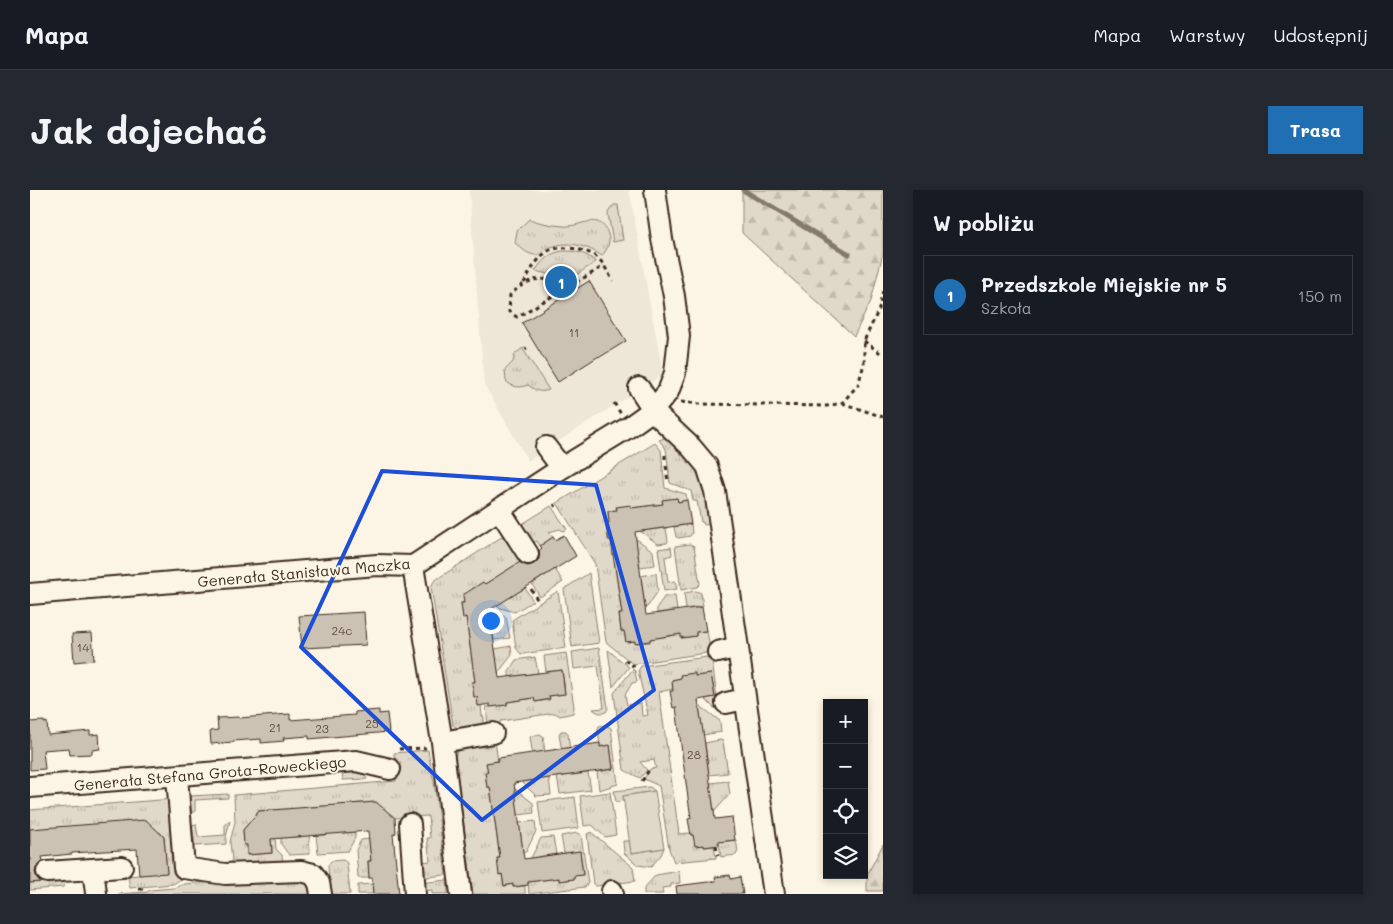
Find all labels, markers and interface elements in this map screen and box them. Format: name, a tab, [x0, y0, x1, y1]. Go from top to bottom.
text: Mapa	[25, 19, 89, 50]
text: Mapa	[1093, 23, 1141, 47]
text: Warstwy	[1169, 23, 1245, 47]
text: Udostępnij	[1273, 23, 1368, 47]
button: Trasa	[1268, 106, 1363, 154]
text: Jak dojechać	[30, 107, 267, 153]
text: W pobliżu	[933, 209, 1034, 236]
pin: 1	[545, 263, 577, 301]
text: Przedszkole Miejskie nr 5	[981, 272, 1227, 297]
text: 1	[946, 285, 954, 306]
text: 150 m	[1298, 285, 1342, 306]
text: Szkoła	[981, 297, 1032, 318]
house number: 11	[569, 324, 579, 340]
street label: Generała Stanisława Maczka	[197, 553, 411, 591]
your location	[478, 608, 504, 634]
house number: 24c	[332, 622, 352, 638]
house number: 14	[77, 639, 89, 655]
map controls	[823, 699, 868, 879]
button: +	[823, 699, 868, 744]
house number: 25	[365, 715, 379, 731]
house number: 21	[269, 719, 281, 735]
house number: 23	[315, 720, 329, 736]
button: −	[823, 744, 868, 789]
house number: 28	[687, 746, 701, 762]
street label: Generała Stefana Grota-Roweckiego	[73, 751, 347, 795]
button: locate	[823, 789, 868, 834]
button: layers	[823, 834, 868, 879]

